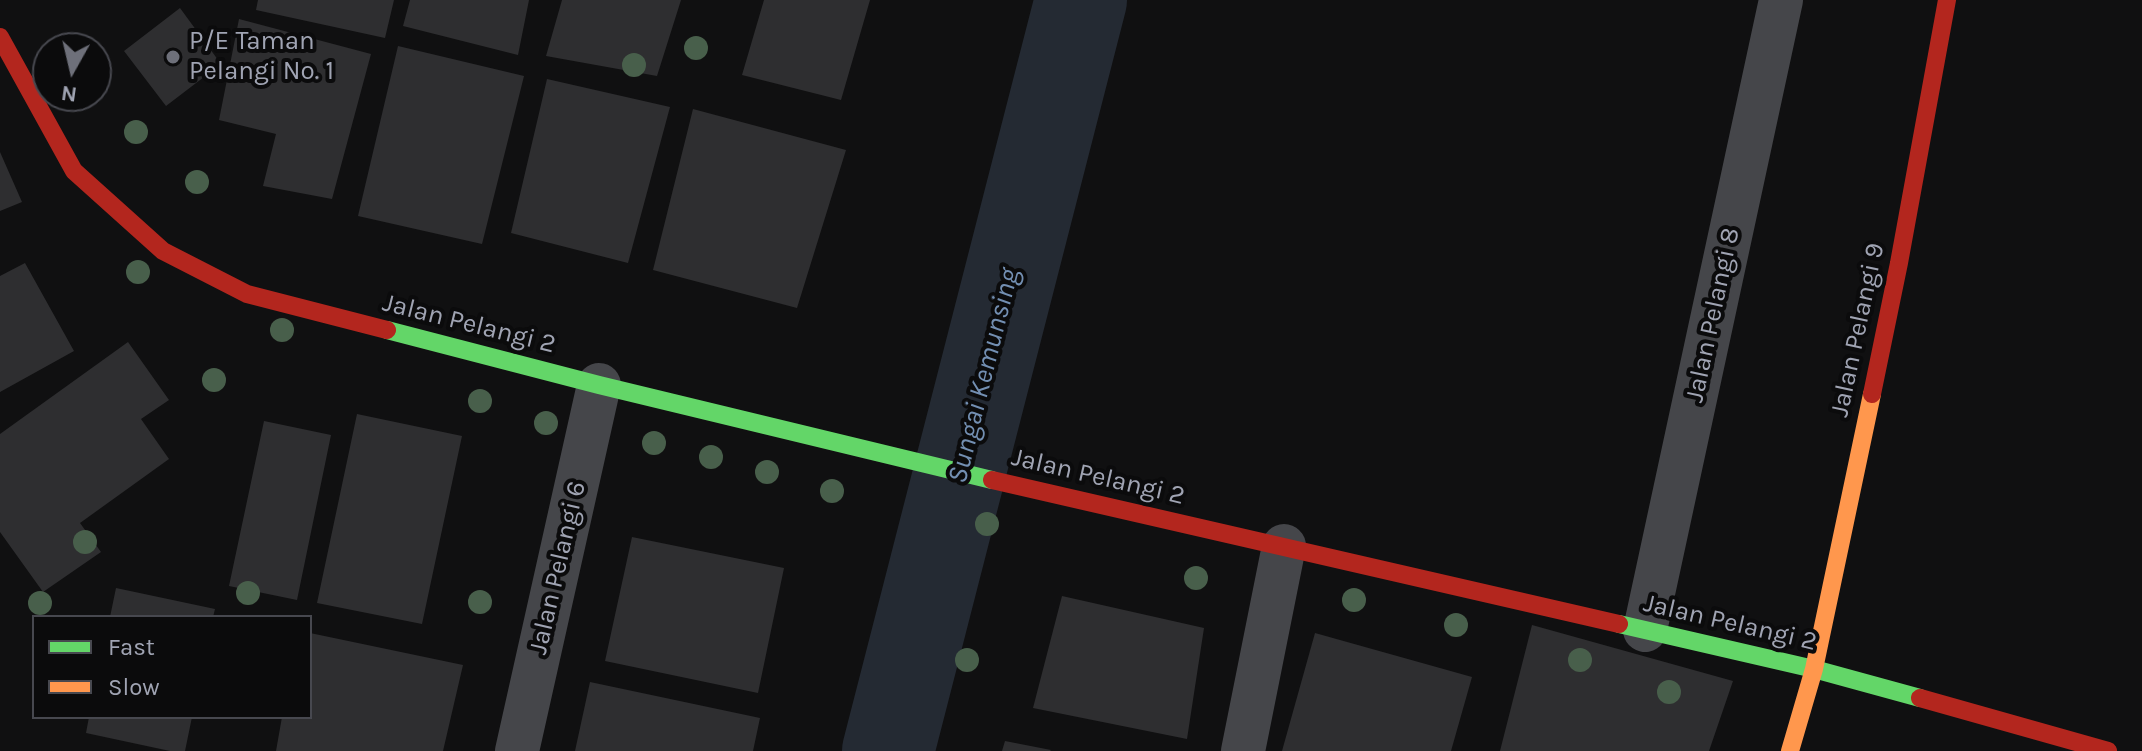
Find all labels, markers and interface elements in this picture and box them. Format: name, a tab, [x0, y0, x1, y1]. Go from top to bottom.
place label: P/E Taman Pelangi No. 1	[189, 26, 334, 88]
north arrow	[32, 32, 112, 112]
marker: P/E Taman Pelangi No. 1	[164, 48, 182, 66]
text: N	[59, 80, 79, 108]
street label: Jalan Pelangi 8	[1679, 225, 1747, 405]
street label: Jalan Pelangi 9	[1824, 240, 1892, 420]
water label: Sungai Kemunsing	[941, 265, 1027, 487]
street label: Jalan Pelangi 2	[379, 287, 559, 361]
street label: Jalan Pelangi 2	[1008, 442, 1188, 512]
street label: Jalan Pelangi 6	[523, 478, 593, 658]
street label: Jalan Pelangi 2	[1640, 588, 1820, 658]
legend	[32, 615, 312, 719]
text: Fast	[108, 633, 155, 661]
text: Slow	[108, 673, 160, 701]

